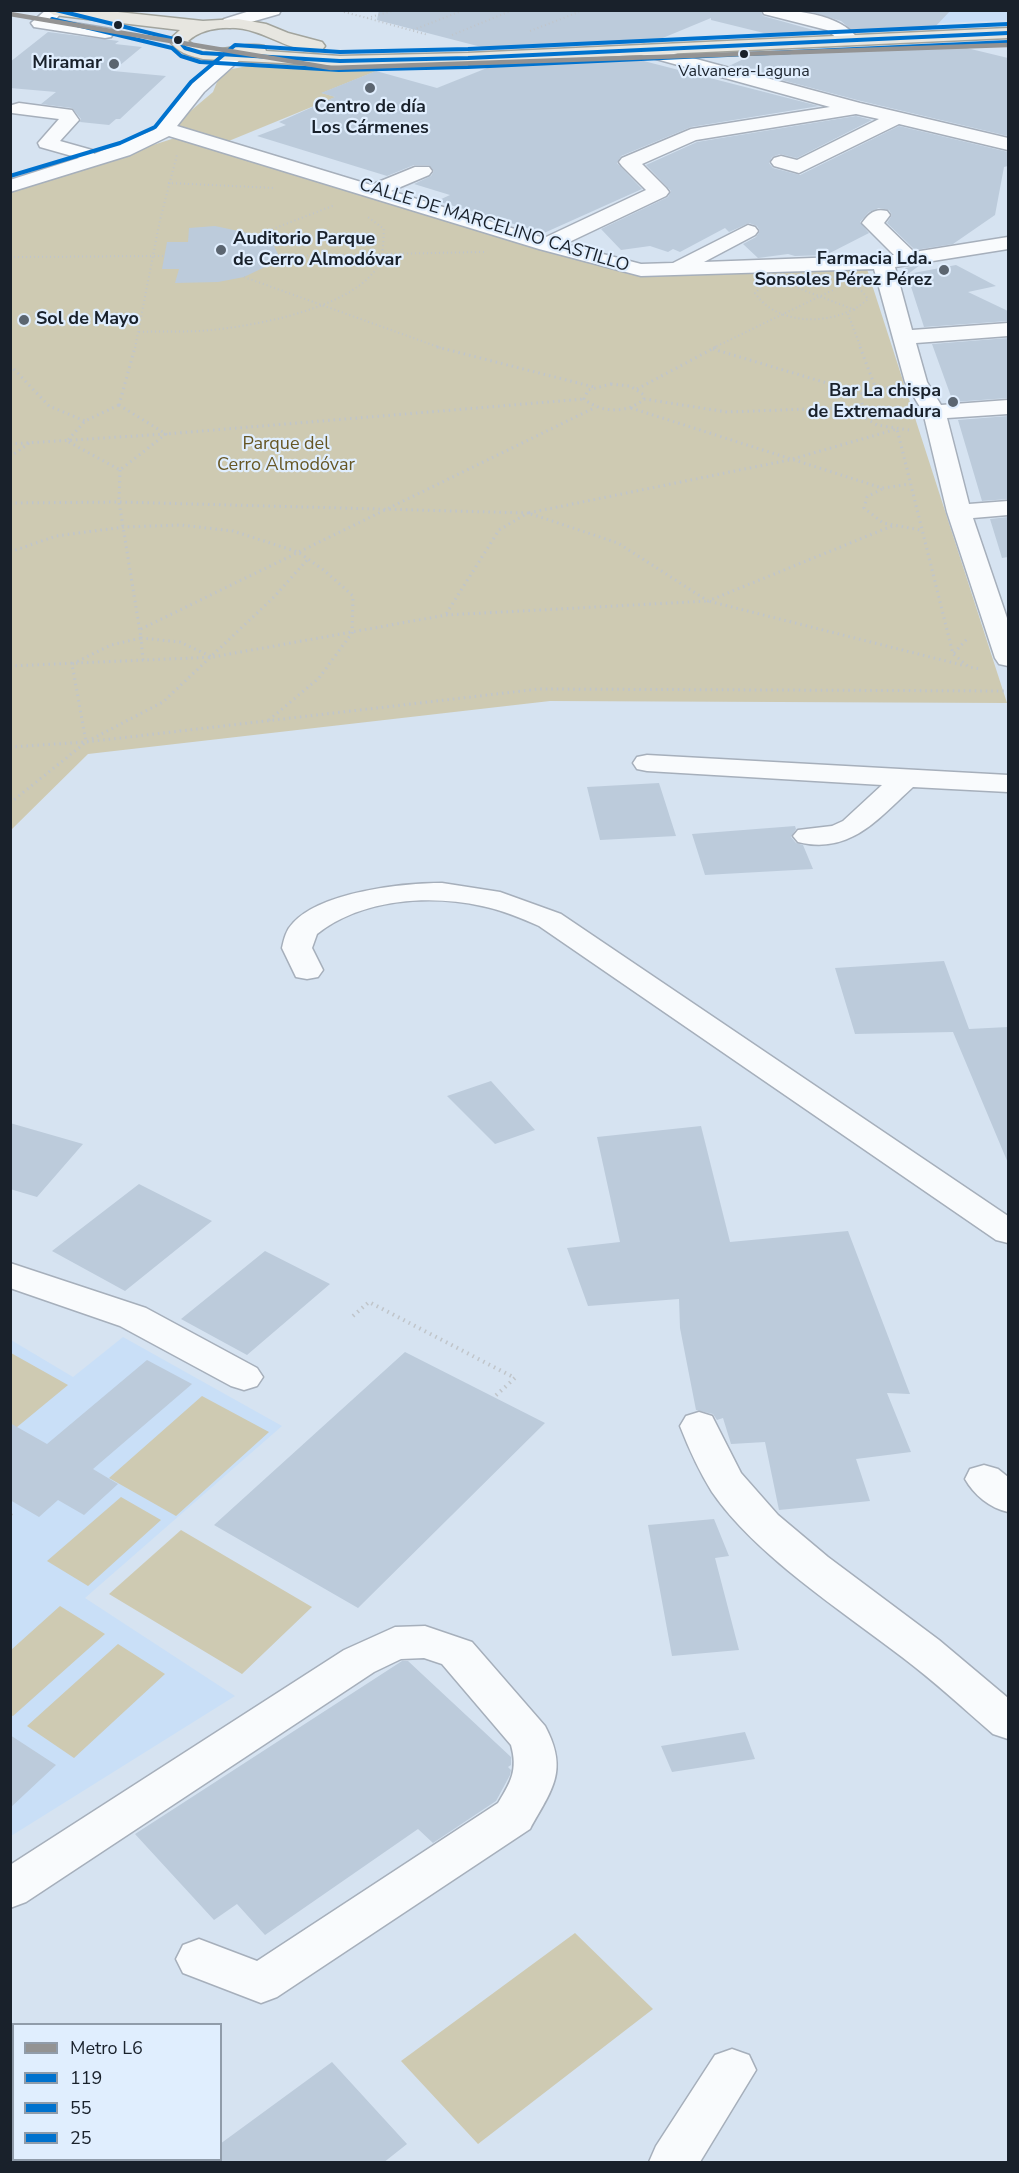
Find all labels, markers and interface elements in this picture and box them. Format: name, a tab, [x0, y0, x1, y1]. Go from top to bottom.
unlabelled marker	[112, 19, 124, 31]
unlabelled marker	[172, 34, 184, 46]
marker: Valvanera-Laguna	[738, 48, 750, 60]
place label: Miramar	[32, 53, 102, 75]
marker: Miramar	[107, 57, 121, 71]
place label: Valvanera-Laguna	[678, 62, 810, 82]
marker: Centro de día Los Cármenes	[363, 81, 377, 95]
place label: Centro de día Los Cármenes	[311, 97, 429, 140]
street label: CALLE DE MARCELINO CASTILLO	[356, 175, 632, 277]
place label: Auditorio Parque de Cerro Almodóvar	[233, 229, 401, 272]
marker: Auditorio Parque de Cerro Almodóvar	[214, 243, 228, 257]
place label: Farmacia Lda. Sonsoles Pérez Pérez	[754, 249, 932, 292]
marker: Farmacia Lda. Sonsoles Pérez Pérez	[937, 263, 951, 277]
place label: Sol de Mayo	[36, 309, 139, 331]
marker: Sol de Mayo	[17, 313, 31, 327]
place label: Bar La chispa de Extremadura	[808, 381, 941, 424]
marker: Bar La chispa de Extremadura	[946, 395, 960, 409]
park label: Parque del Cerro Almodóvar	[217, 434, 355, 476]
legend	[12, 2023, 222, 2161]
text: Metro L6	[70, 2036, 143, 2060]
text: 119	[70, 2066, 102, 2090]
text: 55	[70, 2096, 92, 2120]
text: 25	[70, 2126, 92, 2150]

